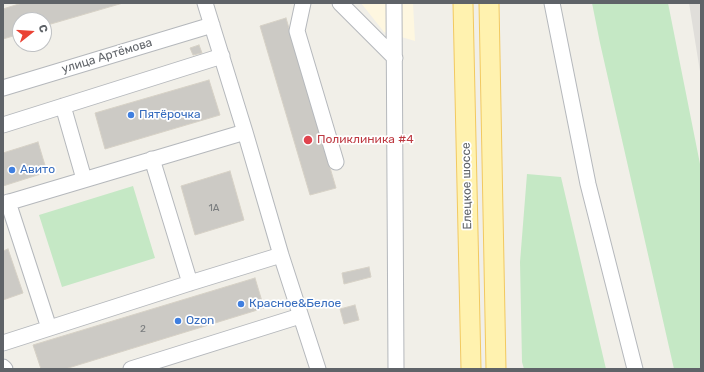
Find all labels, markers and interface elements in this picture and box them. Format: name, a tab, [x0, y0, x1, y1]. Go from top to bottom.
north arrow	[12, 12, 52, 52]
text: С	[36, 23, 50, 34]
street label: улица Артёмова	[60, 35, 154, 77]
place label: Пятёрочка	[139, 108, 201, 122]
marker: Пятёрочка	[126, 110, 136, 120]
place label: Поликлиника #4	[317, 133, 414, 147]
marker: Поликлиника #4	[302, 134, 314, 146]
street label: Елецкое шоссе	[459, 142, 475, 230]
place label: Авито	[20, 163, 55, 177]
marker: Авито	[7, 165, 17, 175]
house number: 1А	[209, 202, 219, 214]
place label: Красное&Белое	[249, 297, 341, 311]
marker: Красное&Белое	[236, 299, 246, 309]
place label: Ozon	[186, 314, 214, 328]
marker: Ozon	[173, 316, 183, 326]
house number: 2	[140, 323, 146, 335]

